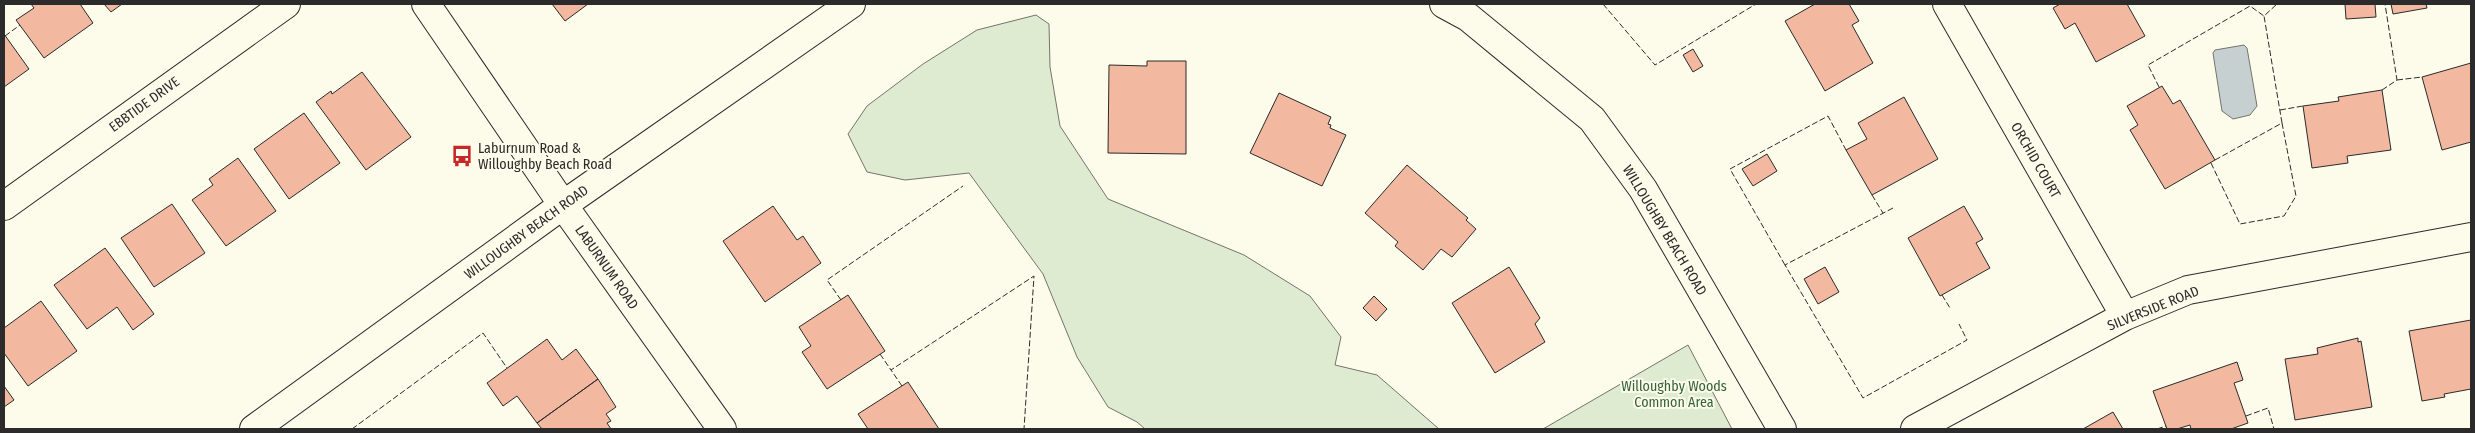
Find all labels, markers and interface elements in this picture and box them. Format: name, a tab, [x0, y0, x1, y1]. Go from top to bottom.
street label: EBBTIDE DRIVE	[106, 73, 183, 136]
street label: ORCHID COURT	[2007, 119, 2064, 202]
place label: Laburnum Road & Willoughby Beach Road	[478, 140, 612, 173]
bus stop icon: Laburnum Road & Willoughby Beach Road	[449, 143, 475, 169]
street label: WILLOUGHBY BEACH ROAD	[1619, 162, 1710, 299]
street label: WILLOUGHBY BEACH ROAD	[461, 182, 592, 283]
street label: LABURNUM ROAD	[571, 222, 642, 313]
street label: SILVERSIDE ROAD	[2105, 282, 2201, 335]
park label: Willoughby Woods Common Area	[1621, 378, 1727, 411]

